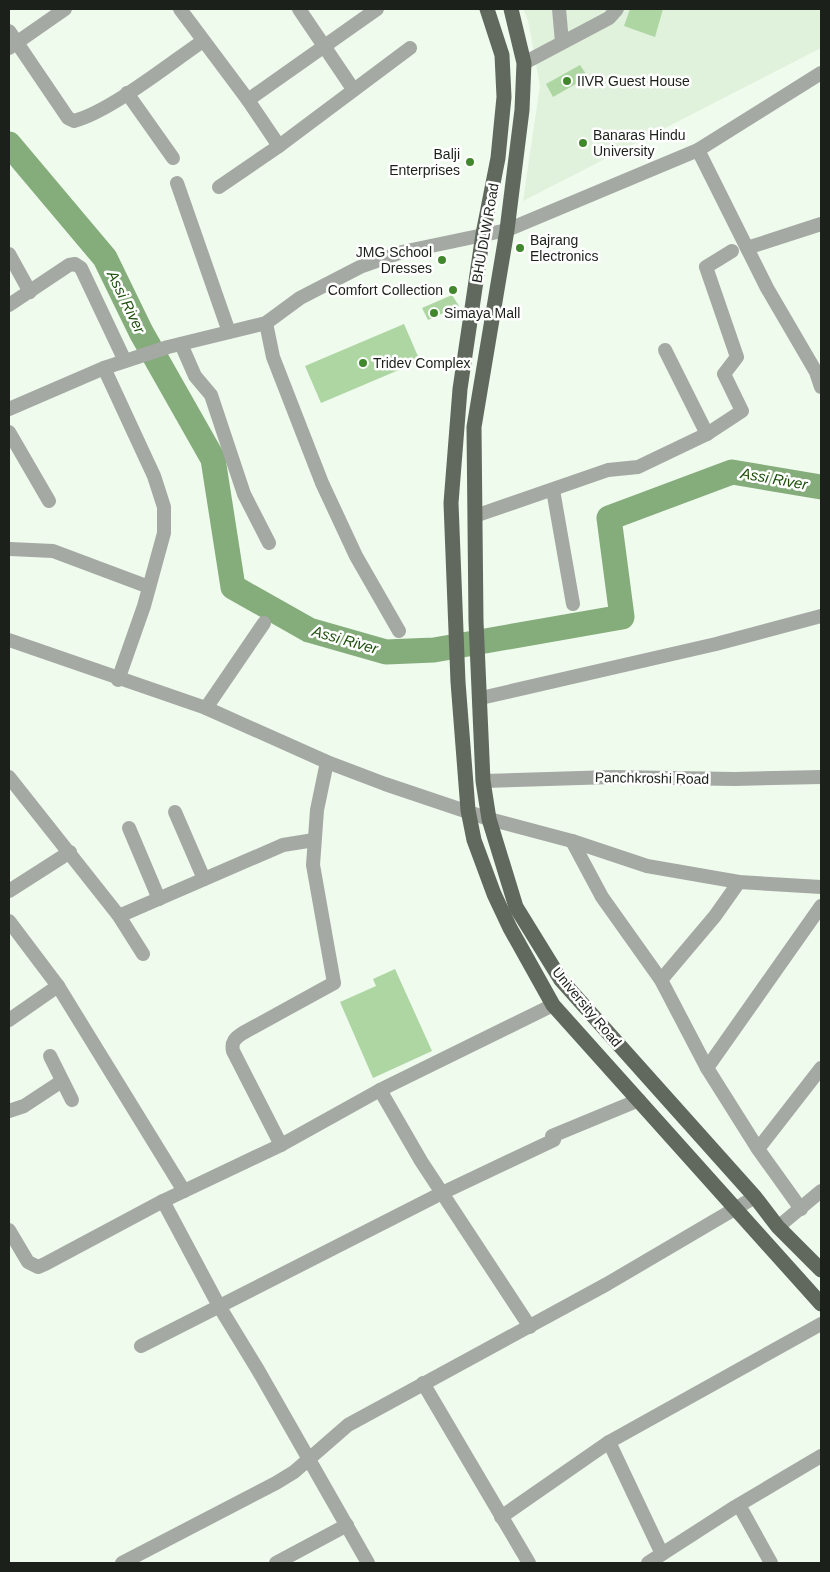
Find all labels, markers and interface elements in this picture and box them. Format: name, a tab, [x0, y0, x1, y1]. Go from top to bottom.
place label: IIVR Guest House	[577, 73, 690, 89]
marker: IIVR Guest House	[561, 75, 573, 87]
place label: Banaras Hindu University	[593, 127, 686, 159]
marker: Banaras Hindu University	[577, 137, 589, 149]
place label: Balji Enterprises	[389, 146, 460, 178]
marker: Balji Enterprises	[464, 156, 476, 168]
street label: BHU DLW Road	[468, 182, 502, 284]
place label: Bajrang Electronics	[530, 232, 598, 264]
marker: Bajrang Electronics	[514, 242, 526, 254]
place label: JMG School Dresses	[356, 244, 432, 276]
marker: JMG School Dresses	[436, 254, 448, 266]
water label: Assi River	[104, 267, 149, 337]
place label: Comfort Collection	[328, 282, 443, 298]
marker: Comfort Collection	[447, 284, 459, 296]
place label: Simaya Mall	[444, 305, 520, 321]
marker: Simaya Mall	[428, 307, 440, 319]
place label: Tridev Complex	[373, 355, 471, 371]
marker: Tridev Complex	[357, 357, 369, 369]
water label: Assi River	[738, 464, 810, 493]
water label: Assi River	[309, 622, 381, 657]
street label: Panchkroshi Road	[595, 769, 709, 787]
street label: University Road	[549, 964, 625, 1050]

